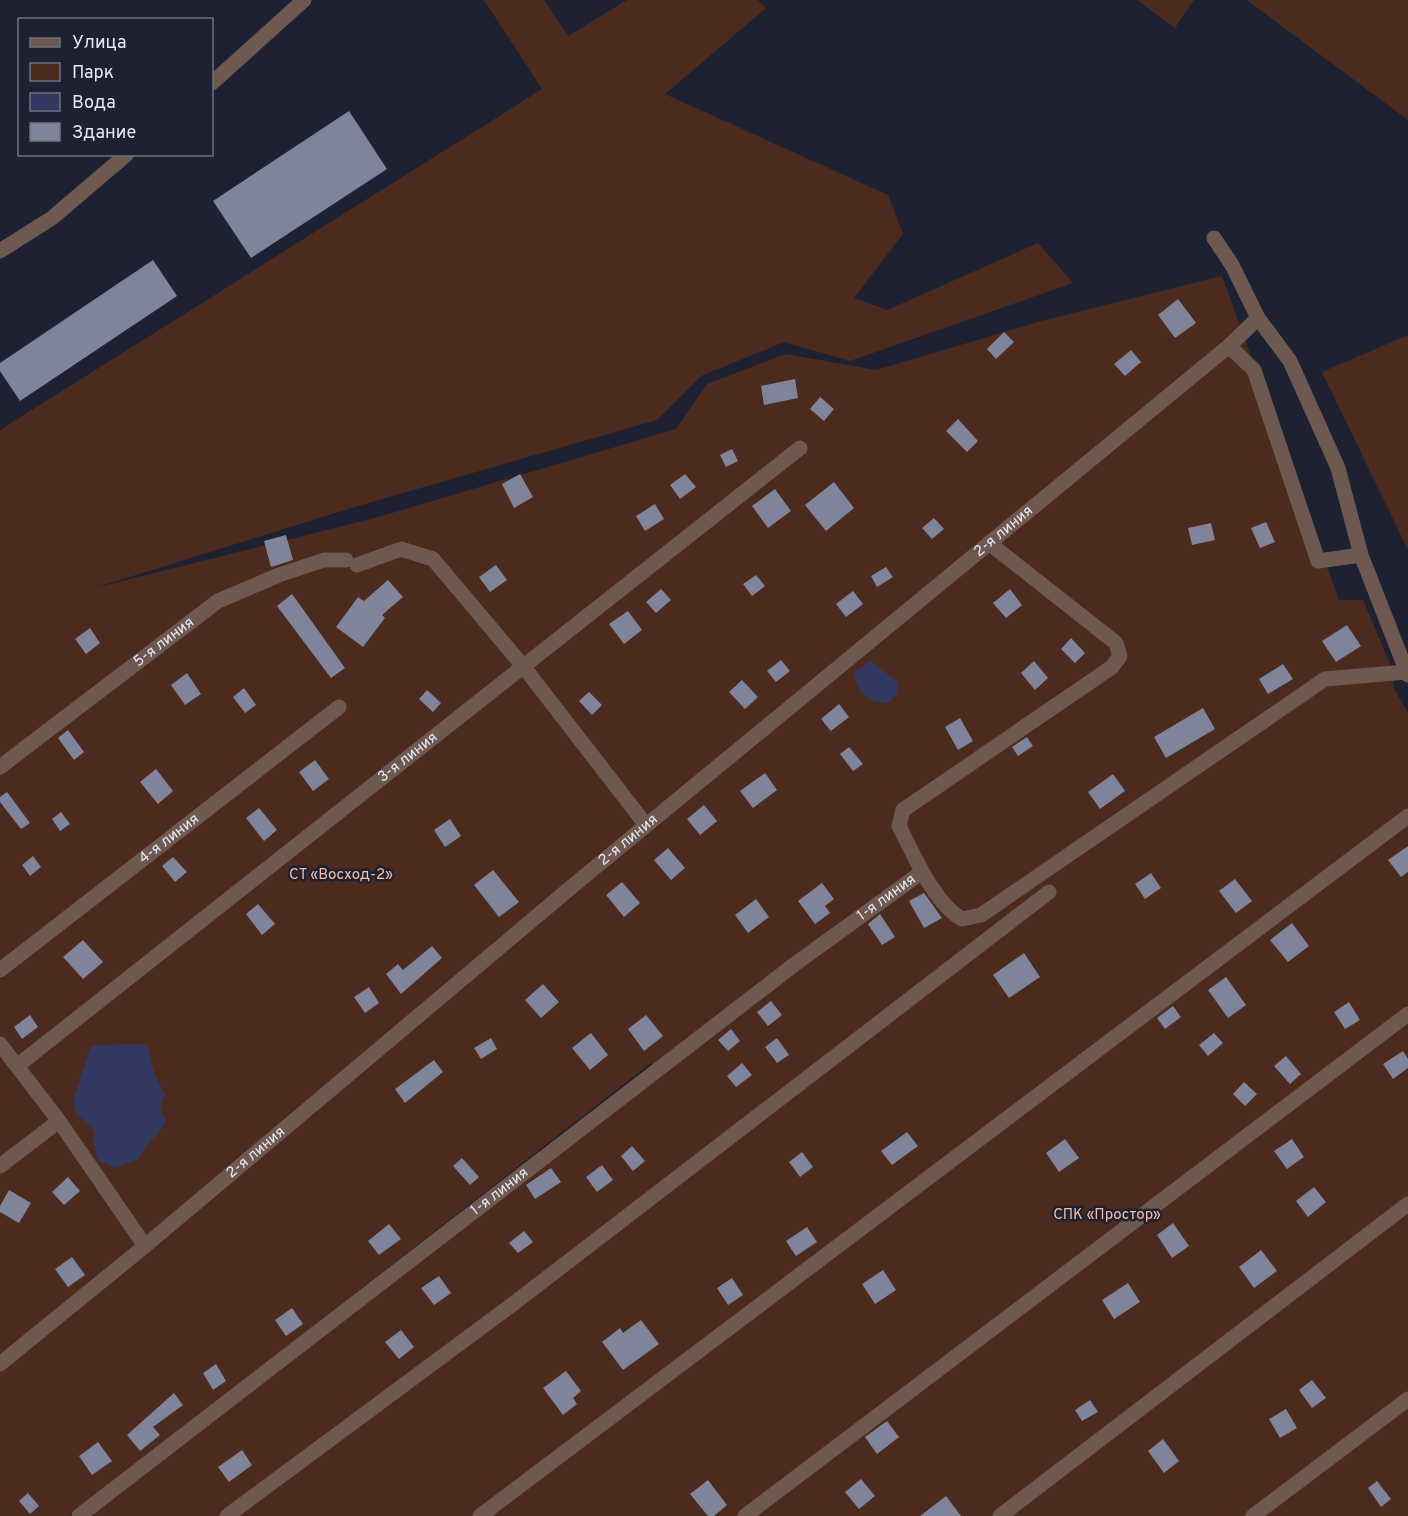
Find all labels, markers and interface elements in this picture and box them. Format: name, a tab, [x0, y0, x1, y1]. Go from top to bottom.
legend	[18, 18, 213, 156]
text: Улица	[72, 32, 126, 55]
text: Парк	[72, 62, 114, 85]
text: Вода	[72, 92, 116, 115]
text: Здание	[72, 122, 136, 145]
street label: 2-я линия	[970, 501, 1037, 561]
street label: 5-я линия	[130, 613, 198, 671]
street label: 3-я линия	[374, 728, 442, 787]
street label: 4-я линия	[135, 809, 203, 868]
street label: 2-я линия	[595, 810, 662, 870]
park label: СТ «Восход-2»	[289, 866, 393, 885]
street label: 1-я линия	[853, 870, 920, 925]
street label: 2-я линия	[223, 1122, 289, 1183]
street label: 1-я линия	[467, 1163, 532, 1220]
park label: СПК «Простор»	[1053, 1206, 1161, 1225]

